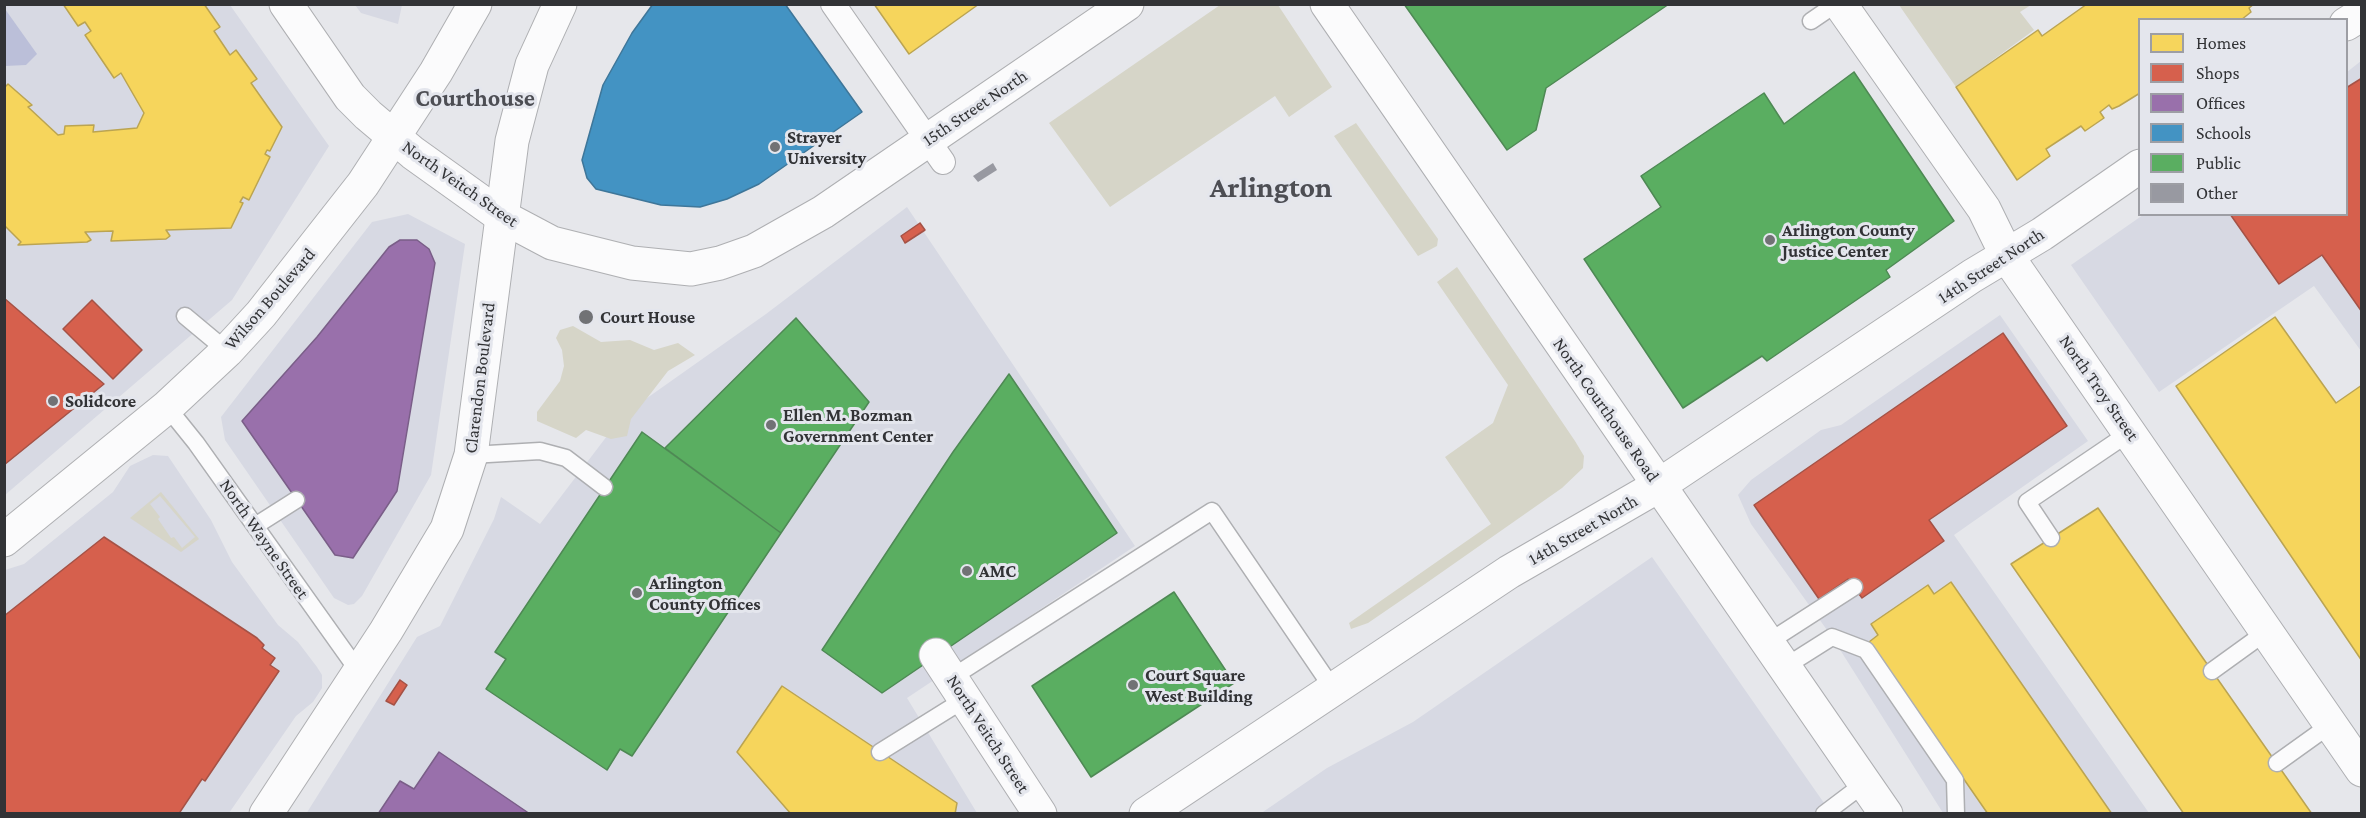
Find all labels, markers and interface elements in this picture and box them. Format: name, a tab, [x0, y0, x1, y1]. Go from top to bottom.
legend	[2138, 18, 2348, 216]
text: Homes	[2196, 33, 2246, 53]
text: Shops	[2196, 63, 2240, 83]
street label: 15th Street North	[919, 65, 1031, 151]
district label: Courthouse	[415, 85, 535, 113]
text: Offices	[2196, 93, 2245, 113]
text: Schools	[2196, 123, 2251, 143]
place label: Strayer University	[787, 126, 866, 168]
street label: North Veitch Street	[398, 136, 522, 232]
marker: Strayer University	[768, 140, 782, 154]
text: Public	[2196, 153, 2241, 173]
district label: Arlington	[1210, 170, 1332, 206]
text: Other	[2196, 183, 2238, 203]
place label: Arlington County Justice Center	[1782, 219, 1915, 262]
street label: 14th Street North	[1934, 224, 2048, 308]
marker: Arlington County Justice Center	[1763, 233, 1777, 247]
street label: Wilson Boulevard	[220, 244, 320, 354]
street label: Clarendon Boulevard	[460, 301, 500, 455]
place label: Court House	[600, 306, 695, 328]
marker: Court House	[577, 308, 595, 326]
street label: North Troy Street	[2054, 331, 2144, 445]
street label: North Courthouse Road	[1548, 334, 1664, 486]
place label: Solidcore	[65, 390, 136, 412]
marker: Solidcore	[46, 394, 60, 408]
place label: Ellen M. Bozman Government Center	[783, 404, 934, 446]
marker: Ellen M. Bozman Government Center	[764, 418, 778, 432]
street label: North Wayne Street	[215, 475, 313, 603]
street label: 14th Street North	[1525, 490, 1641, 570]
place label: AMC	[979, 560, 1016, 582]
marker: AMC	[960, 564, 974, 578]
place label: Arlington County Offices	[649, 572, 761, 614]
marker: Arlington County Offices	[630, 586, 644, 600]
place label: Court Square West Building	[1145, 664, 1253, 706]
street label: North Veitch Street	[942, 671, 1034, 797]
marker: Court Square West Building	[1126, 678, 1140, 692]

